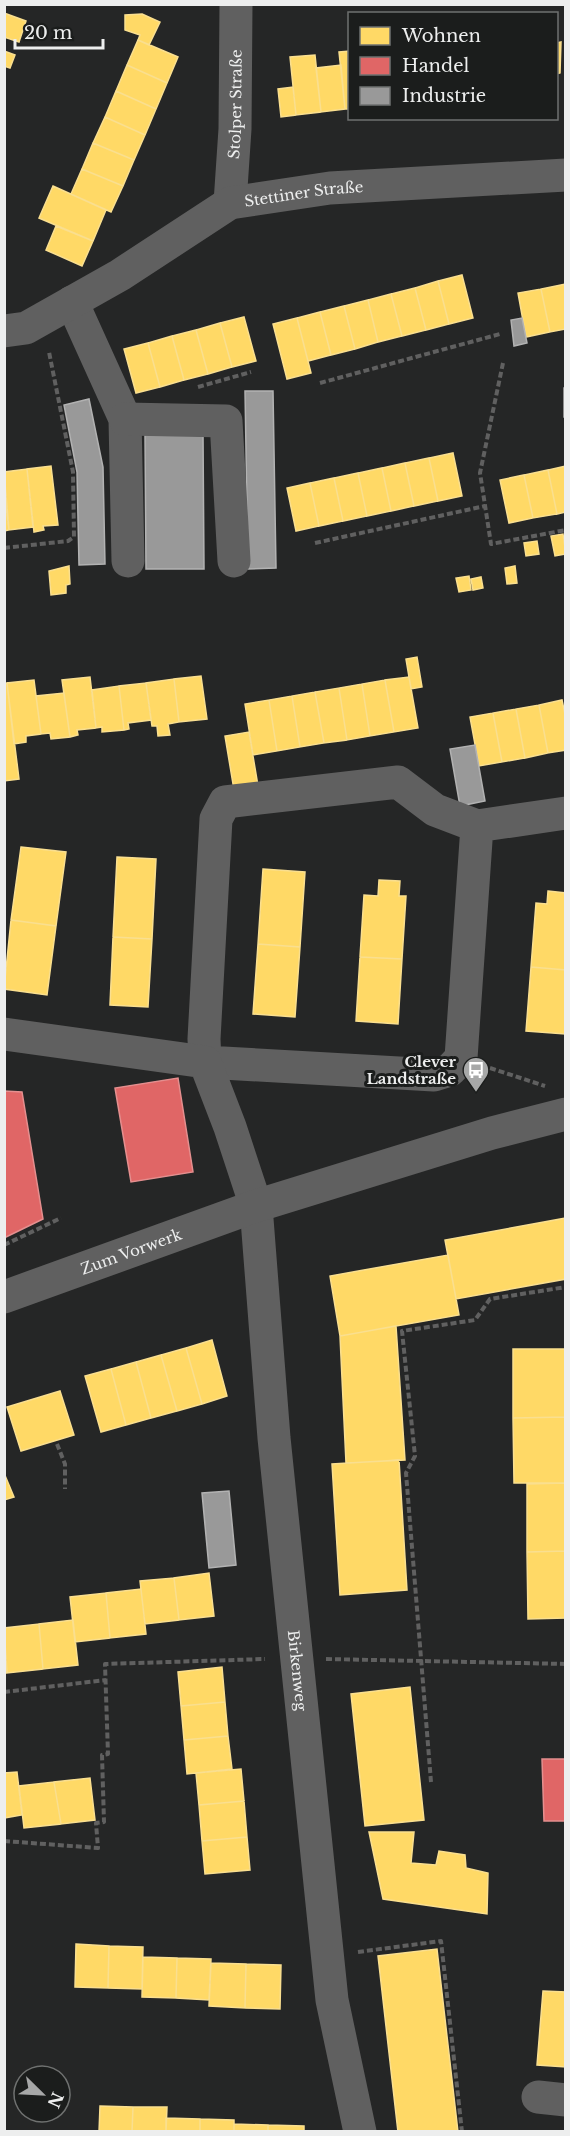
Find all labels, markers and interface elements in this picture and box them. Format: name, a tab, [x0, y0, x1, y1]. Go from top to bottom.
scale bar	[15, 12, 104, 50]
legend	[348, 12, 558, 120]
text: 20 m	[24, 22, 72, 44]
text: Wohnen	[401, 25, 481, 47]
street label: Stolper Straße	[224, 49, 245, 159]
text: Handel	[402, 55, 469, 77]
text: Industrie	[402, 85, 486, 107]
street label: Stettiner Straße	[243, 177, 364, 210]
place label: Clever Landstraße	[367, 1052, 457, 1088]
bus stop icon: Clever Landstraße	[461, 1055, 491, 1093]
street label: Zum Vorwerk	[78, 1224, 185, 1278]
street label: Birkenweg	[284, 1629, 312, 1713]
north arrow	[12, 2064, 72, 2124]
text: N	[44, 2089, 68, 2111]

